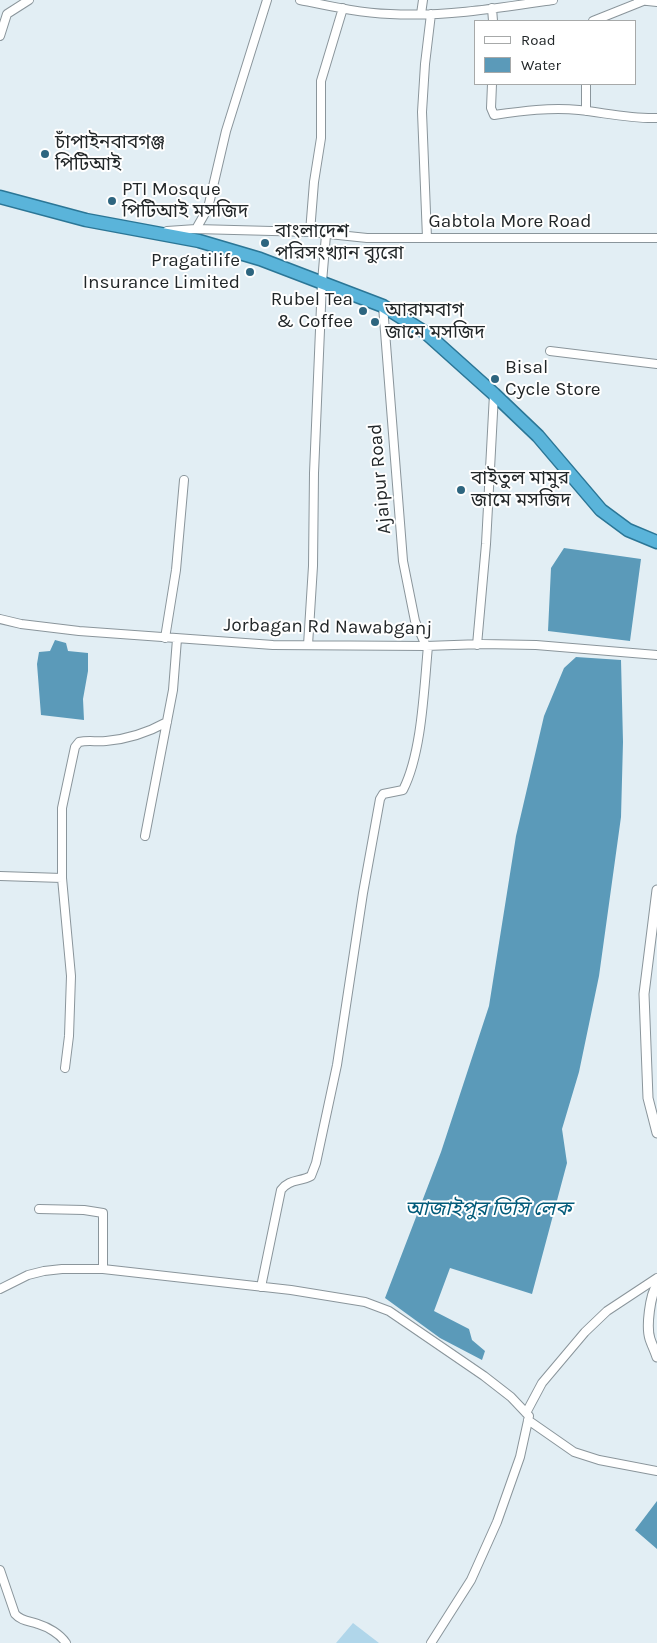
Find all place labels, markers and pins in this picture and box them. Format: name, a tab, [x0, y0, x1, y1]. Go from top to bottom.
place label: চাঁপাইনবাবগঞ্জ পিটিআই	[55, 132, 165, 176]
marker: চাঁপাইনবাবগঞ্জ পিটিআই	[39, 148, 51, 160]
place label: PTI Mosque পিটিআই মসজিদ	[122, 179, 248, 223]
marker: PTI Mosque পিটিআই মসজিদ	[106, 195, 118, 207]
place label: বাংলাদেশ পরিসংখ্যান ব্যুরো	[275, 221, 404, 265]
marker: বাংলাদেশ পরিসংখ্যান ব্যুরো	[259, 237, 271, 249]
place label: Pragatilife Insurance Limited	[83, 250, 240, 294]
marker: Pragatilife Insurance Limited	[244, 266, 256, 278]
place label: Rubel Tea & Coffee	[271, 289, 353, 333]
place label: আরামবাগ জামে মসজিদ	[385, 300, 485, 344]
marker: Rubel Tea & Coffee	[357, 305, 369, 317]
marker: আরামবাগ জামে মসজিদ	[369, 316, 381, 328]
place label: Bisal Cycle Store	[505, 357, 601, 401]
marker: Bisal Cycle Store	[489, 373, 501, 385]
place label: বাইতুল মামুর জামে মসজিদ	[471, 468, 571, 512]
marker: বাইতুল মামুর জামে মসজিদ	[455, 484, 467, 496]

